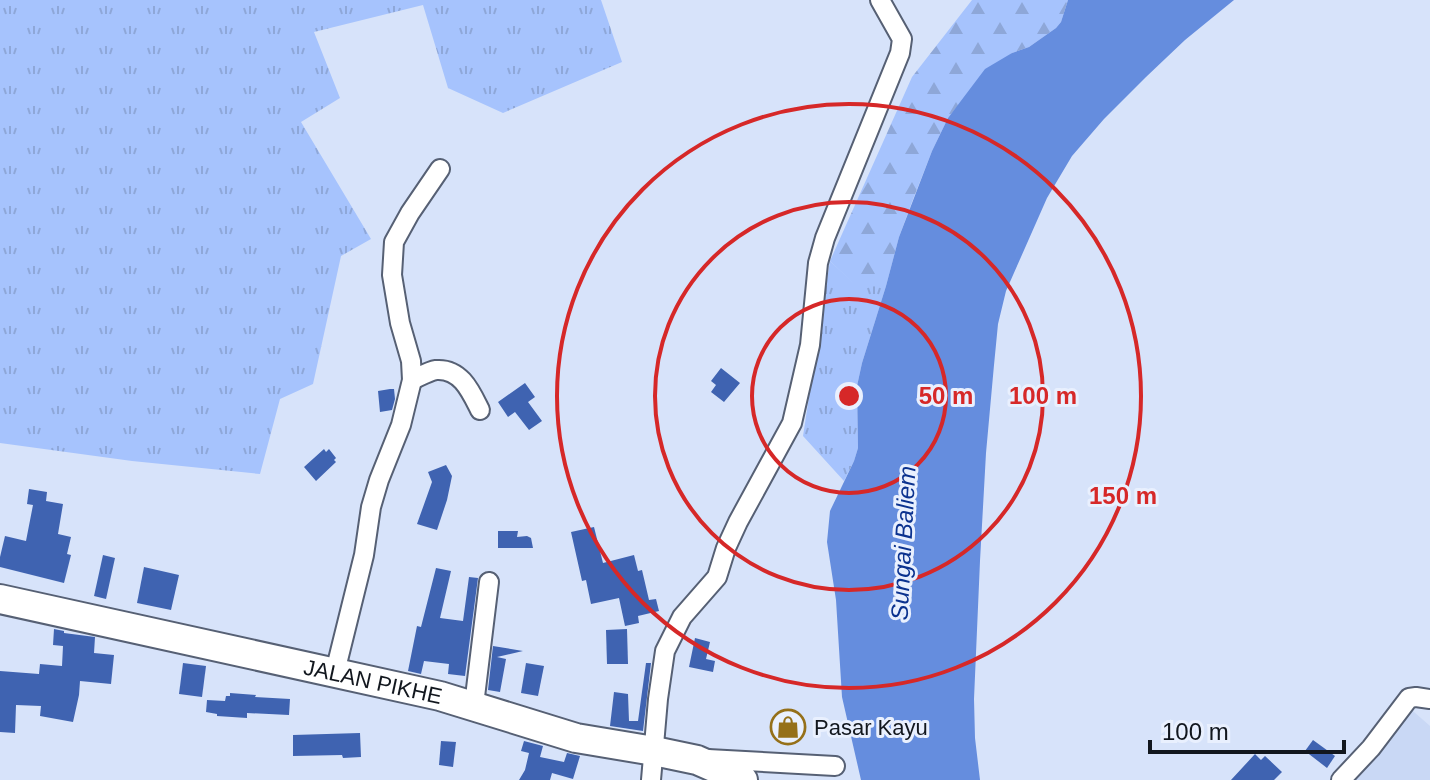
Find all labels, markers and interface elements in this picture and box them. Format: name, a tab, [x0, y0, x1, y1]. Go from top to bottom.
centre of rings	[835, 382, 863, 410]
text: 50 m	[919, 382, 973, 409]
text: 100 m	[1009, 382, 1077, 409]
water label: Sungai Baliem	[885, 465, 921, 621]
text: 150 m	[1089, 482, 1157, 509]
street label: JALAN PIKHE	[302, 654, 444, 709]
scale bar	[1150, 704, 1344, 754]
shop icon: Pasar Kayu	[769, 708, 807, 746]
place label: Pasar Kayu	[814, 715, 928, 740]
text: 100 m	[1162, 718, 1229, 745]

